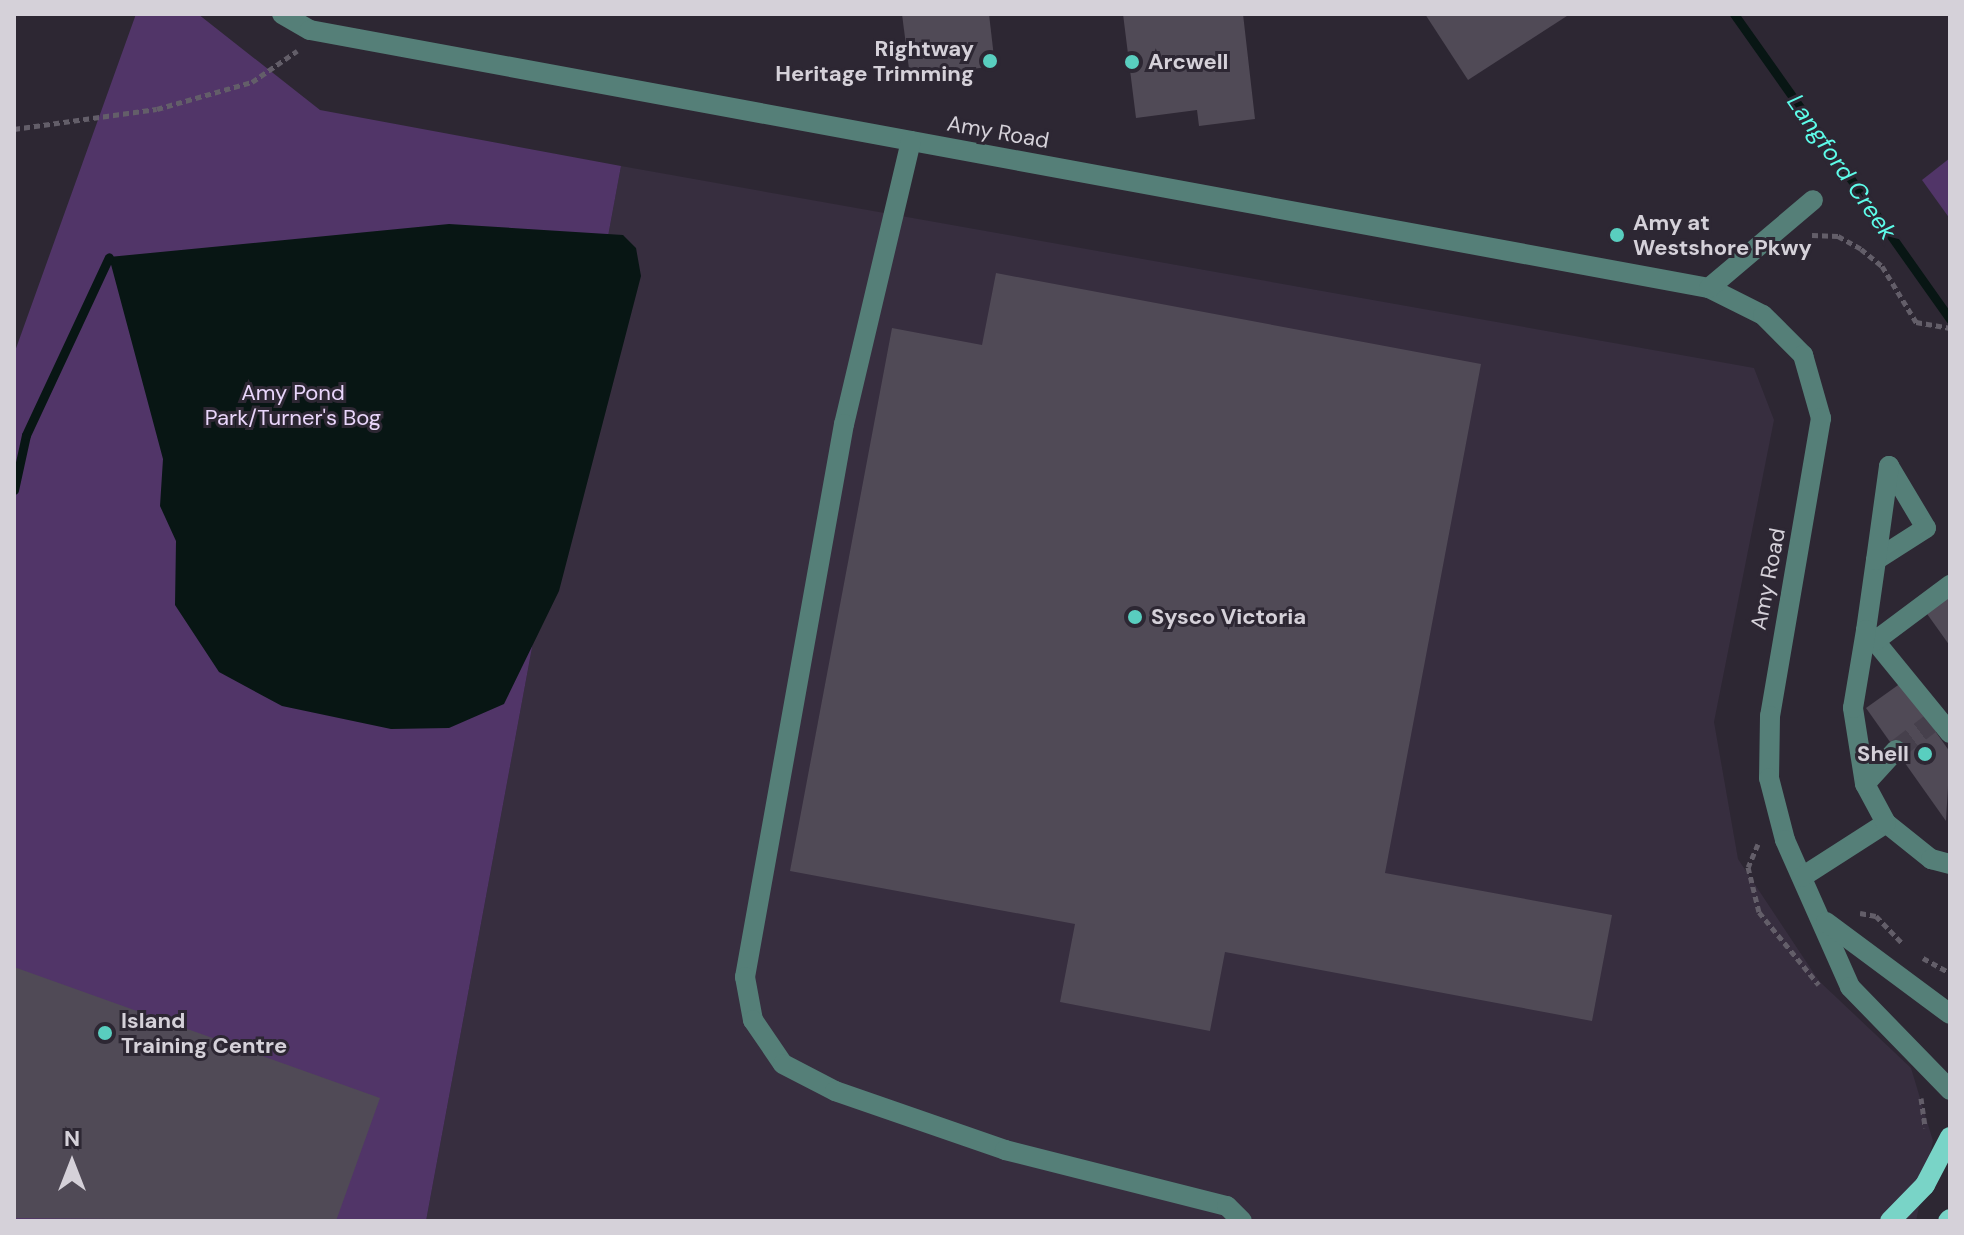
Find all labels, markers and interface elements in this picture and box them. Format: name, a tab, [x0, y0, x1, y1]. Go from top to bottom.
place label: Rightway Heritage Trimming	[775, 35, 974, 86]
place label: Arcwell	[1148, 49, 1228, 75]
marker: Rightway Heritage Trimming	[981, 52, 999, 70]
marker: Arcwell	[1123, 53, 1141, 71]
water label: Langford Creek	[1781, 89, 1903, 245]
street label: Amy Road	[945, 110, 1051, 154]
place label: Amy at Westshore Pkwy	[1633, 209, 1812, 260]
marker: Amy at Westshore Pkwy	[1608, 226, 1626, 244]
park label: Amy Pond Park/Turner's Bog	[205, 379, 381, 430]
street label: Amy Road	[1745, 526, 1791, 632]
place label: Sysco Victoria	[1151, 604, 1306, 630]
marker: Sysco Victoria	[1126, 608, 1144, 626]
place label: Shell	[1857, 741, 1909, 767]
marker: Shell	[1916, 745, 1934, 763]
place label: Island Training Centre	[121, 1007, 287, 1058]
marker: Island Training Centre	[96, 1024, 114, 1042]
north arrow	[32, 1123, 112, 1203]
text: N	[64, 1124, 80, 1153]

